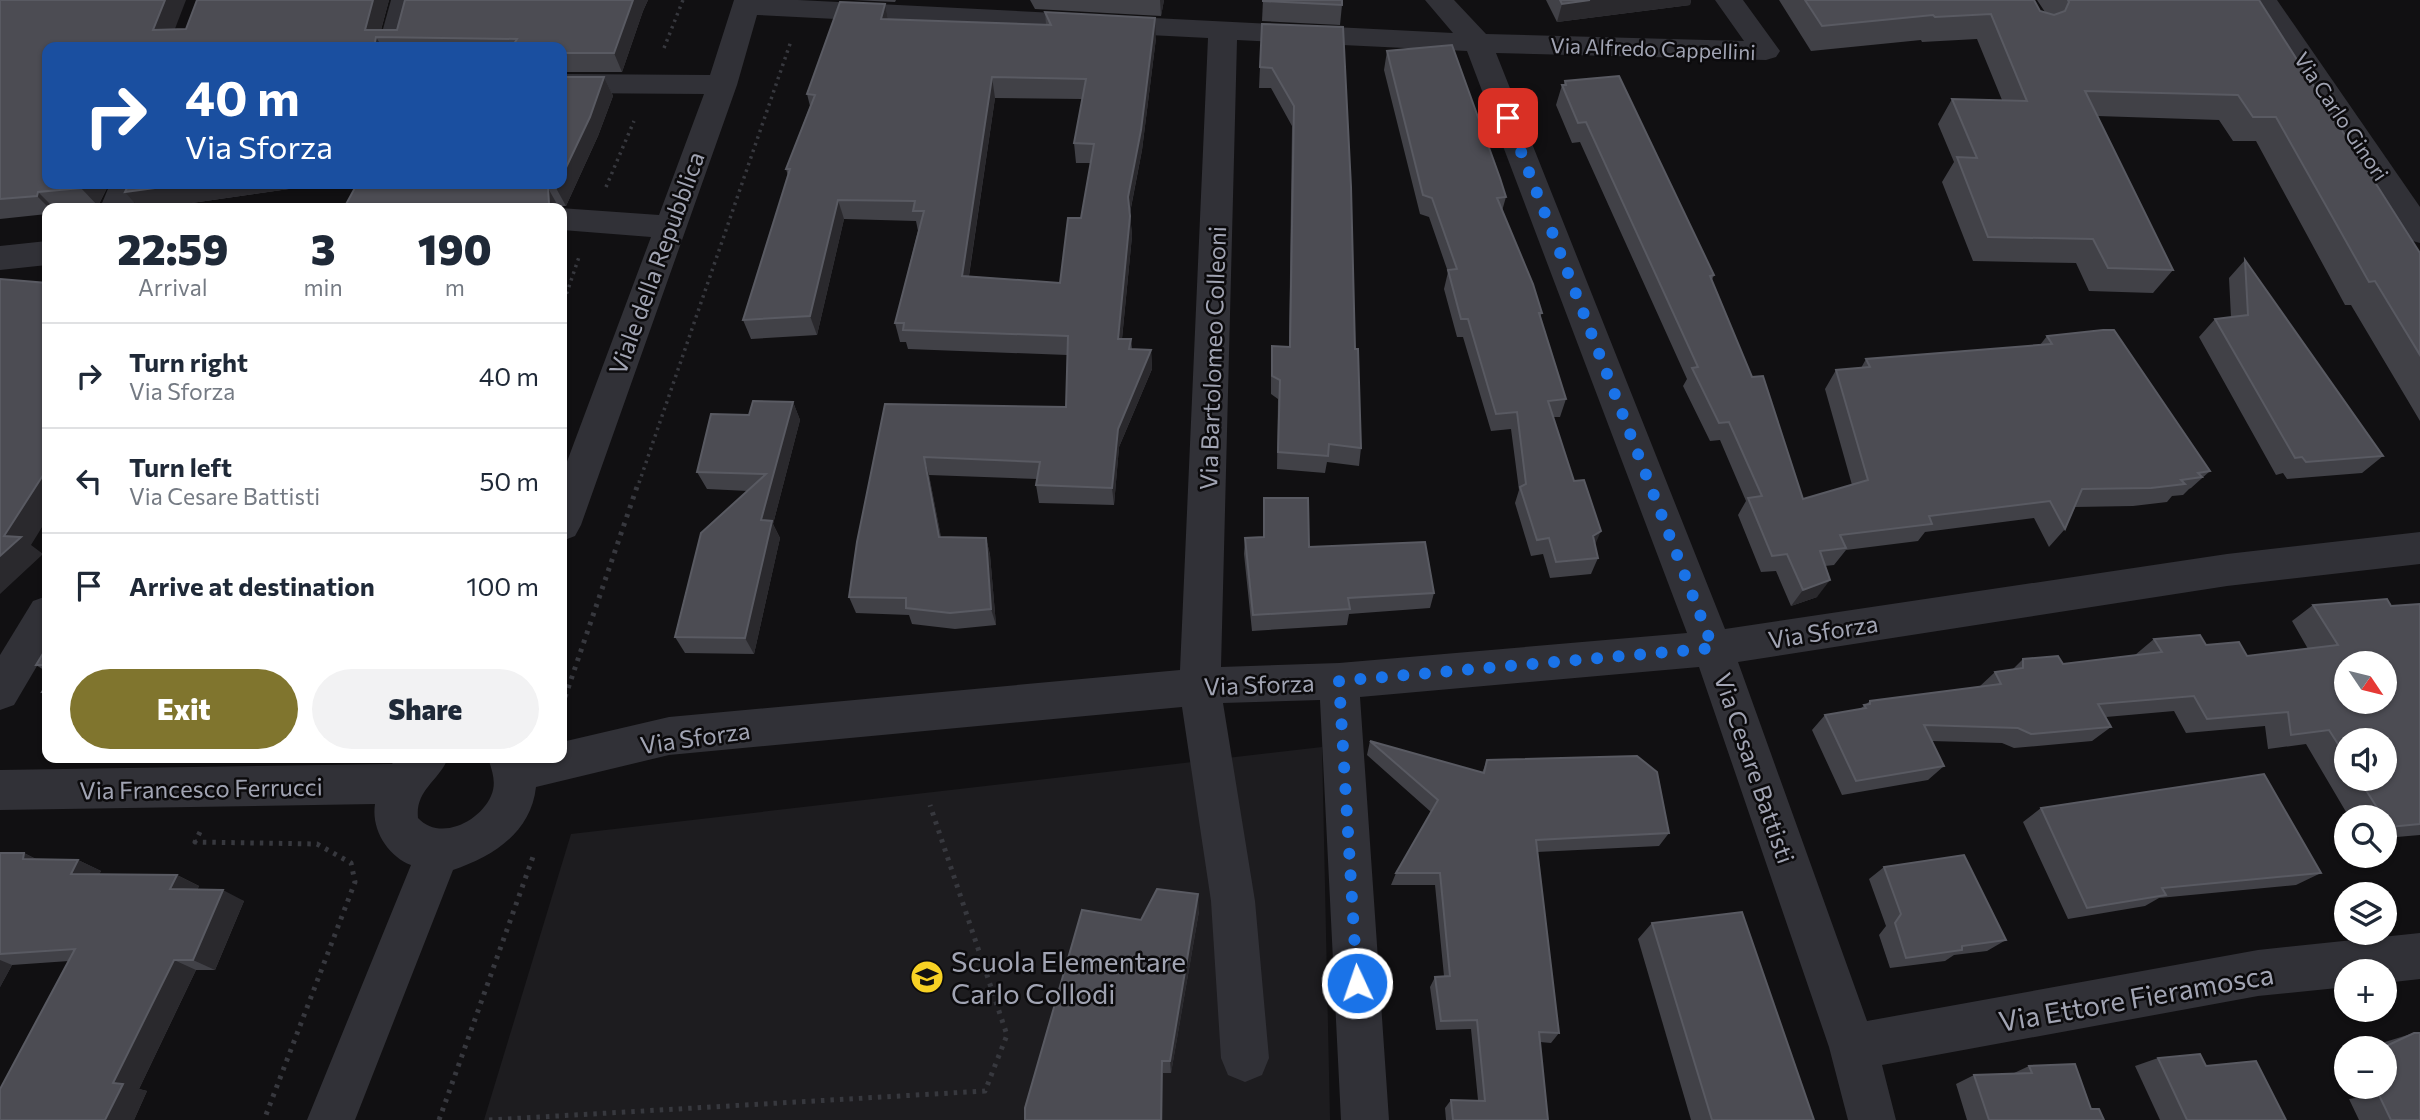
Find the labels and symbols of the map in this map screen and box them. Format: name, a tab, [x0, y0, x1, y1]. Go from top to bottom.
street label: Via Alfredo Cappellini	[1550, 32, 1756, 64]
street label: Via Carlo Ginori	[2290, 47, 2394, 185]
pin	[1478, 88, 1538, 148]
street label: Viale della Repubblica	[602, 148, 710, 378]
street label: Via Bartolomeo Colleoni	[1193, 225, 1231, 491]
street label: Via Sforza	[1766, 608, 1880, 654]
north arrow	[2334, 651, 2398, 714]
street label: Via Sforza	[1203, 668, 1315, 700]
street label: Via Cesare Battisti	[1709, 669, 1801, 867]
street label: Via Sforza	[638, 715, 752, 759]
street label: Via Francesco Ferrucci	[79, 771, 323, 805]
place label: Scuola Elementare Carlo Collodi	[951, 944, 1186, 1010]
position arrow	[1320, 946, 1394, 1020]
street label: Via Ettore Fieramosca	[1996, 956, 2276, 1038]
school or university icon: Scuola Elementare Carlo Collodi	[908, 958, 946, 996]

